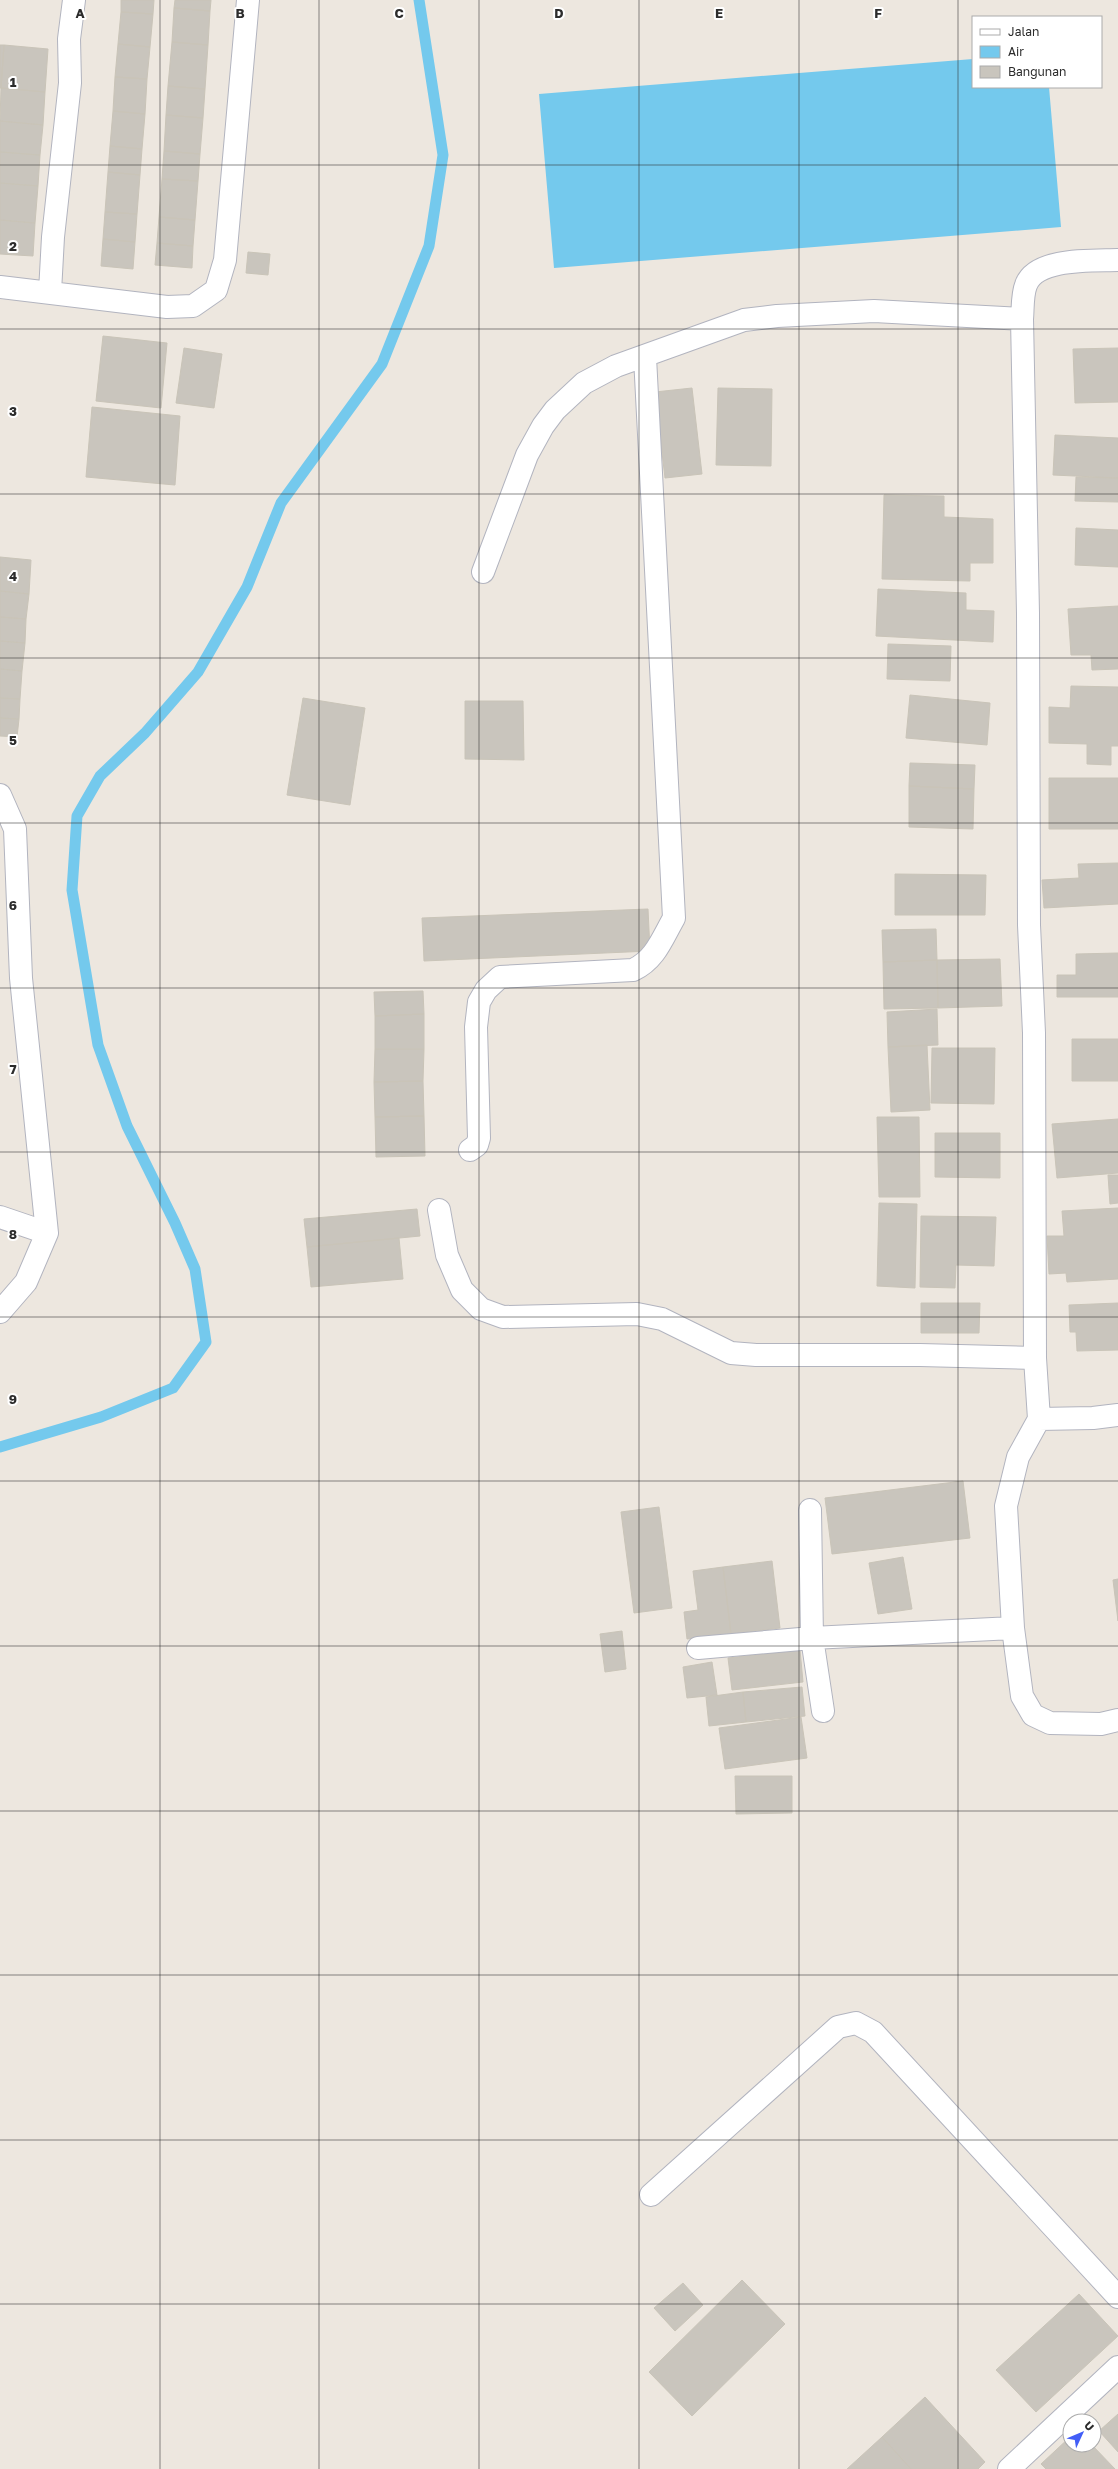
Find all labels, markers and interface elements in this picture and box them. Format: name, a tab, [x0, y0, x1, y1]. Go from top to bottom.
text: A	[75, 5, 85, 21]
text: B	[235, 5, 245, 21]
text: C	[394, 5, 404, 21]
text: D	[554, 5, 564, 21]
text: E	[715, 5, 723, 21]
text: F	[874, 5, 882, 21]
legend	[972, 16, 1102, 88]
text: Jalan	[1008, 24, 1039, 39]
text: Air	[1008, 44, 1024, 59]
text: Bangunan	[1008, 64, 1066, 79]
text: 1	[10, 74, 17, 90]
text: 2	[9, 238, 17, 254]
text: 3	[9, 403, 17, 419]
text: 4	[9, 568, 17, 584]
text: 5	[9, 732, 17, 748]
text: 6	[9, 897, 17, 913]
text: 7	[9, 1061, 17, 1077]
text: 8	[9, 1226, 17, 1242]
text: 9	[9, 1391, 17, 1407]
north arrow	[1062, 2413, 1102, 2453]
text: U	[1082, 2418, 1097, 2433]

